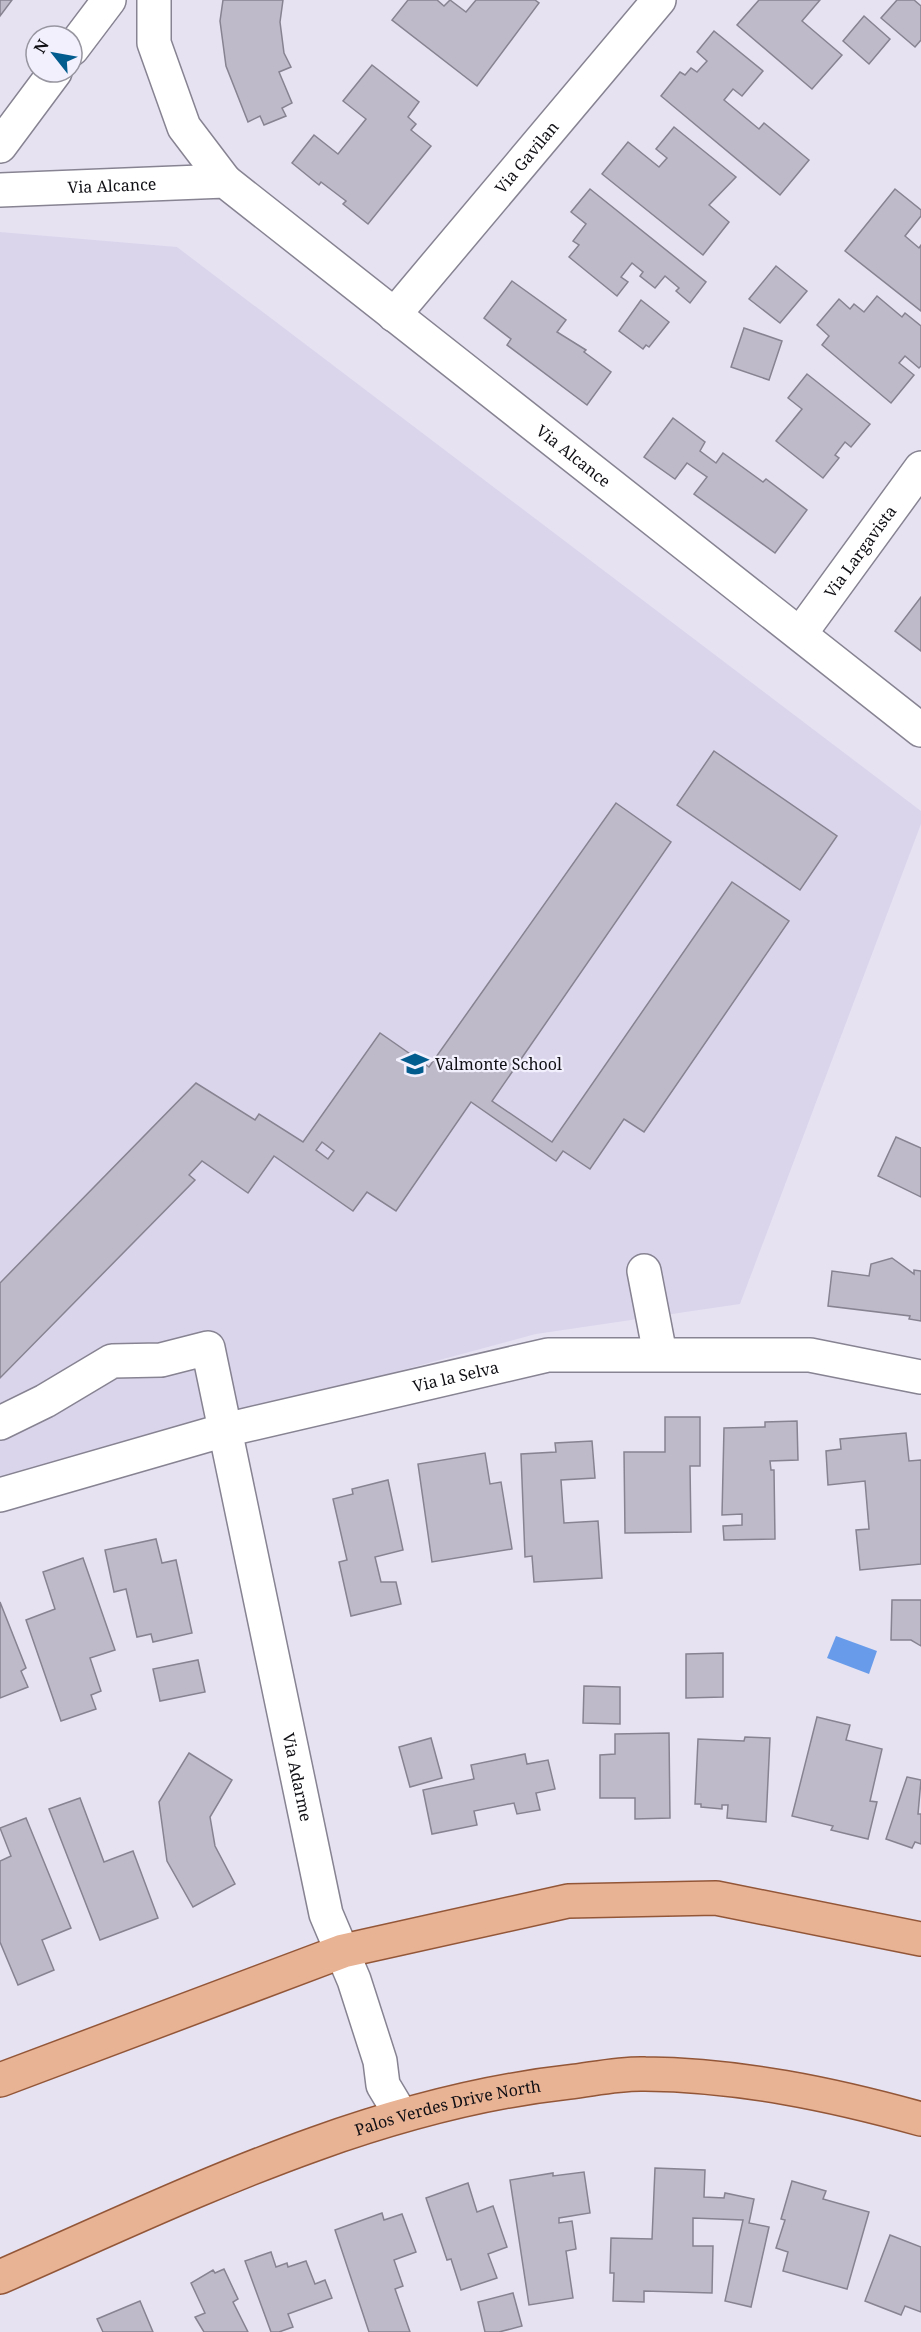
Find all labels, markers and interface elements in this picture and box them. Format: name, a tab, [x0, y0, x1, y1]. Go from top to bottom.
north arrow	[24, 24, 84, 84]
text: N	[28, 35, 54, 57]
street label: Via Gavilan	[490, 117, 563, 198]
street label: Via Alcance	[67, 173, 157, 198]
street label: Via Alcance	[532, 420, 615, 492]
street label: Via Largavista	[819, 501, 901, 602]
school or university icon: Valmonte School	[400, 1049, 430, 1079]
place label: Valmonte School	[435, 1053, 562, 1075]
street label: Via la Selva	[410, 1356, 501, 1397]
street label: Via Adarme	[277, 1731, 317, 1824]
street label: Palos Verdes Drive North	[352, 2075, 542, 2141]

